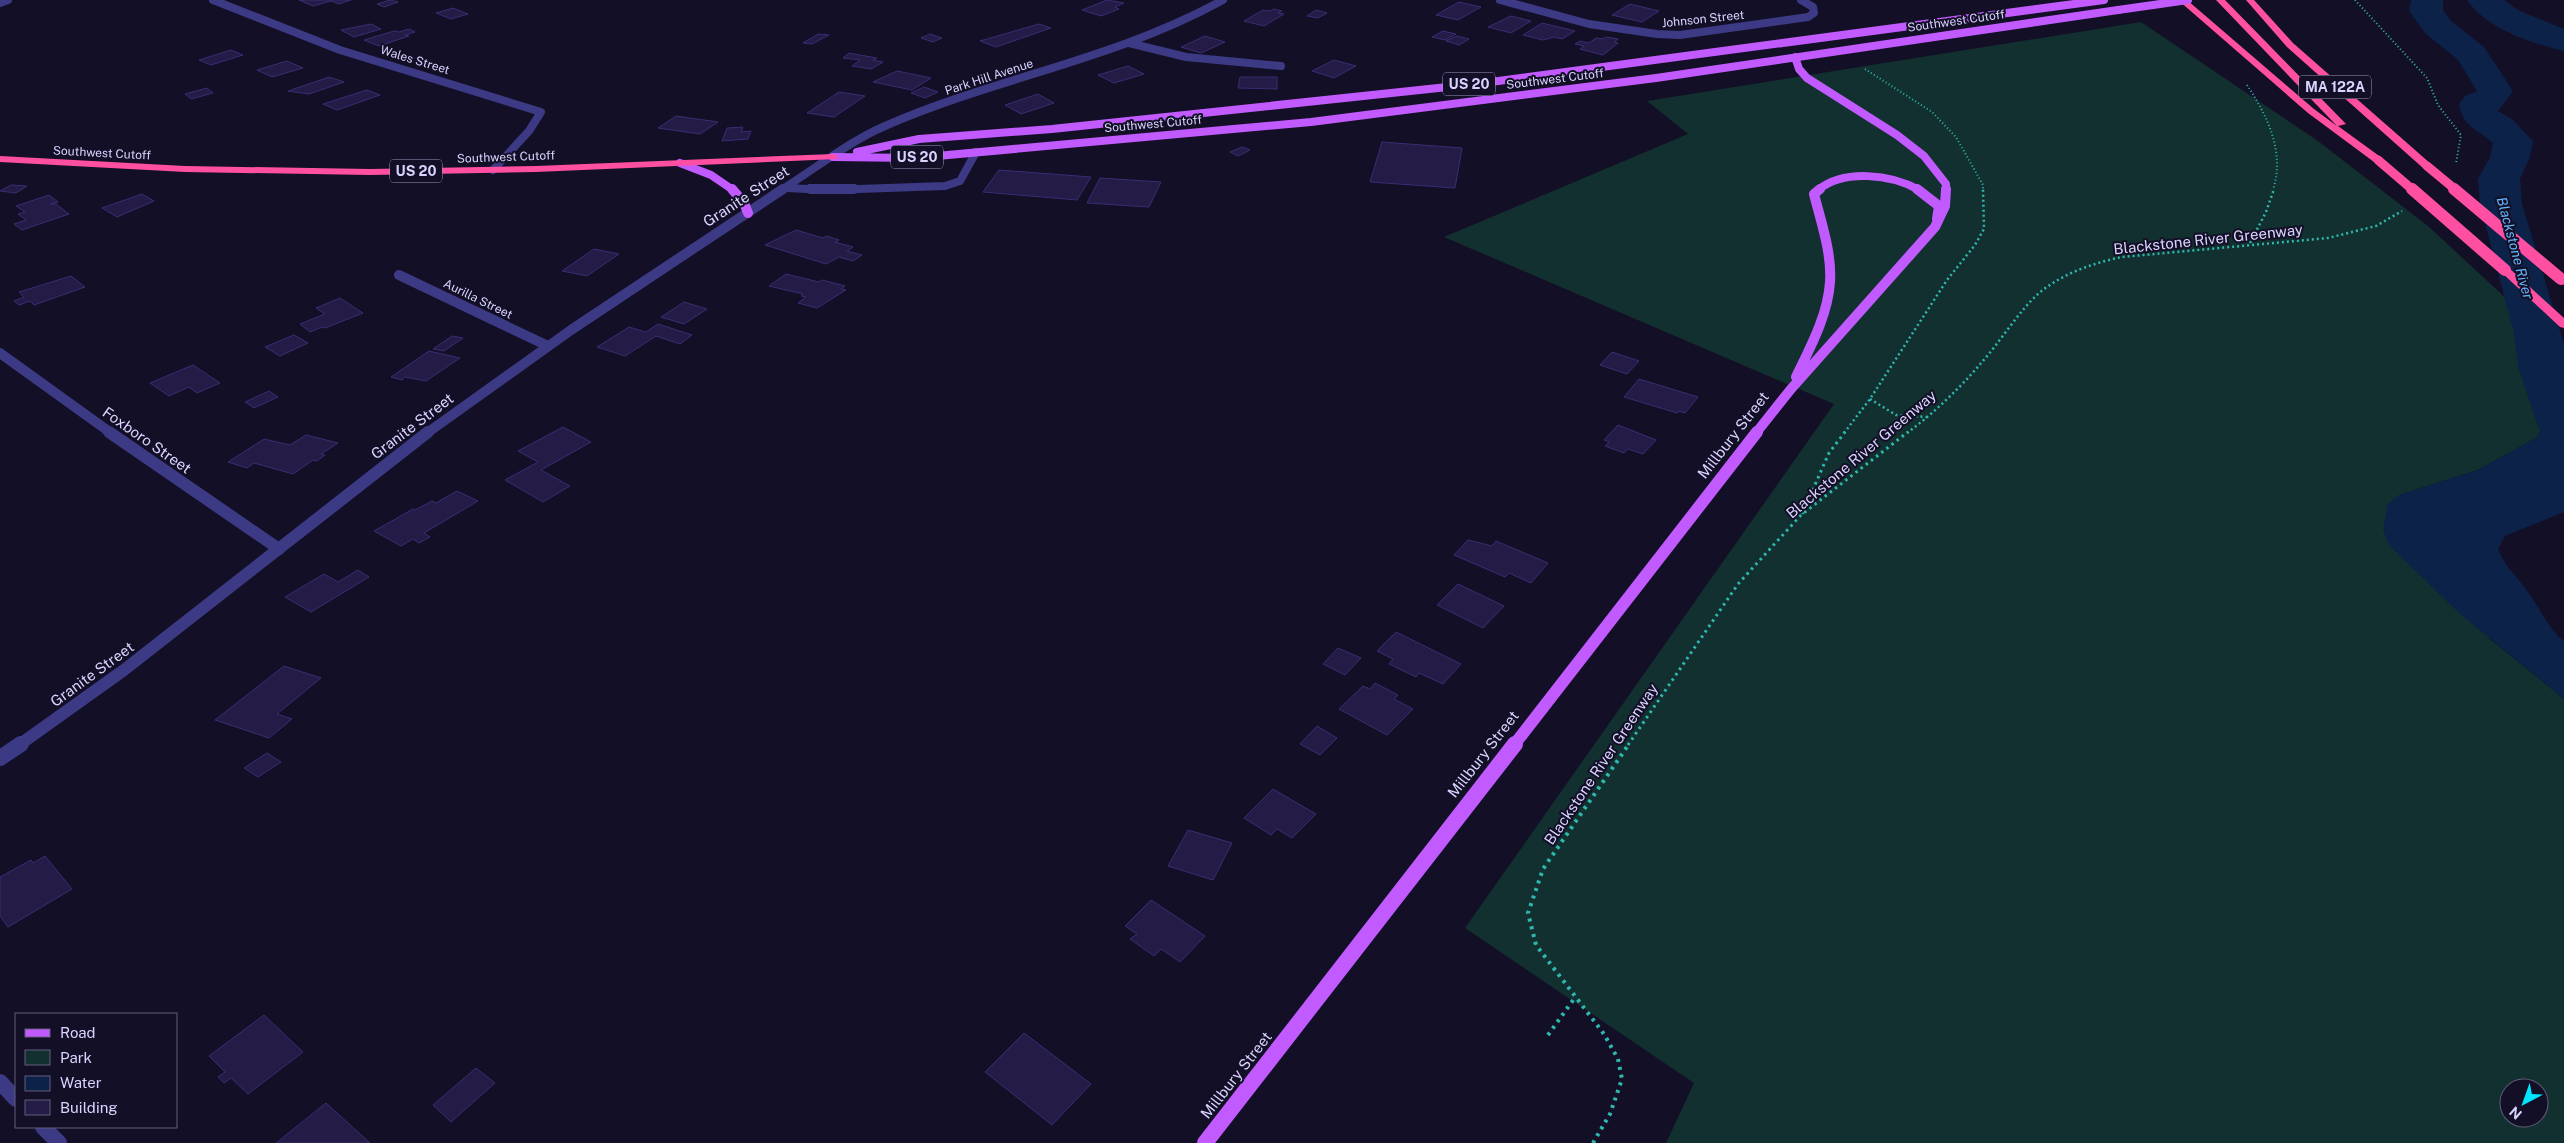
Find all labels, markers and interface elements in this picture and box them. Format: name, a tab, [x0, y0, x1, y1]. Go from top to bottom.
street label: Southwest Cutoff	[1906, 7, 2006, 35]
street label: Johnson Street	[1661, 8, 1745, 30]
street label: Wales Street	[379, 43, 452, 77]
street label: Park Hill Avenue	[943, 56, 1035, 98]
street label: Southwest Cutoff	[1505, 66, 1605, 92]
road number: US 20	[1443, 72, 1495, 96]
road number: MA 122A	[2299, 75, 2371, 98]
street label: Southwest Cutoff	[1103, 113, 1203, 135]
street label: Southwest Cutoff	[53, 143, 152, 163]
road number: US 20	[891, 146, 943, 168]
street label: Southwest Cutoff	[457, 148, 556, 166]
road number: US 20	[390, 160, 442, 182]
street label: Granite Street	[700, 162, 792, 230]
water label: Blackstone River	[2494, 195, 2537, 302]
street label: Blackstone River Greenway	[2112, 221, 2304, 257]
street label: Aurilla Street	[441, 276, 515, 322]
street label: Blackstone River Greenway	[1783, 386, 1939, 522]
street label: Millbury Street	[1694, 388, 1772, 482]
street label: Granite Street	[367, 389, 457, 463]
street label: Foxboro Street	[99, 403, 195, 477]
street label: Granite Street	[47, 638, 137, 710]
street label: Blackstone River Greenway	[1541, 680, 1661, 848]
street label: Millbury Street	[1444, 707, 1522, 801]
legend	[15, 1013, 178, 1128]
text: Road	[60, 1024, 96, 1041]
street label: Millbury Street	[1197, 1028, 1275, 1122]
text: Park	[60, 1049, 92, 1066]
text: Water	[60, 1074, 102, 1091]
north arrow	[2499, 1078, 2549, 1128]
text: Building	[60, 1099, 118, 1116]
text: N	[2506, 1103, 2525, 1122]

